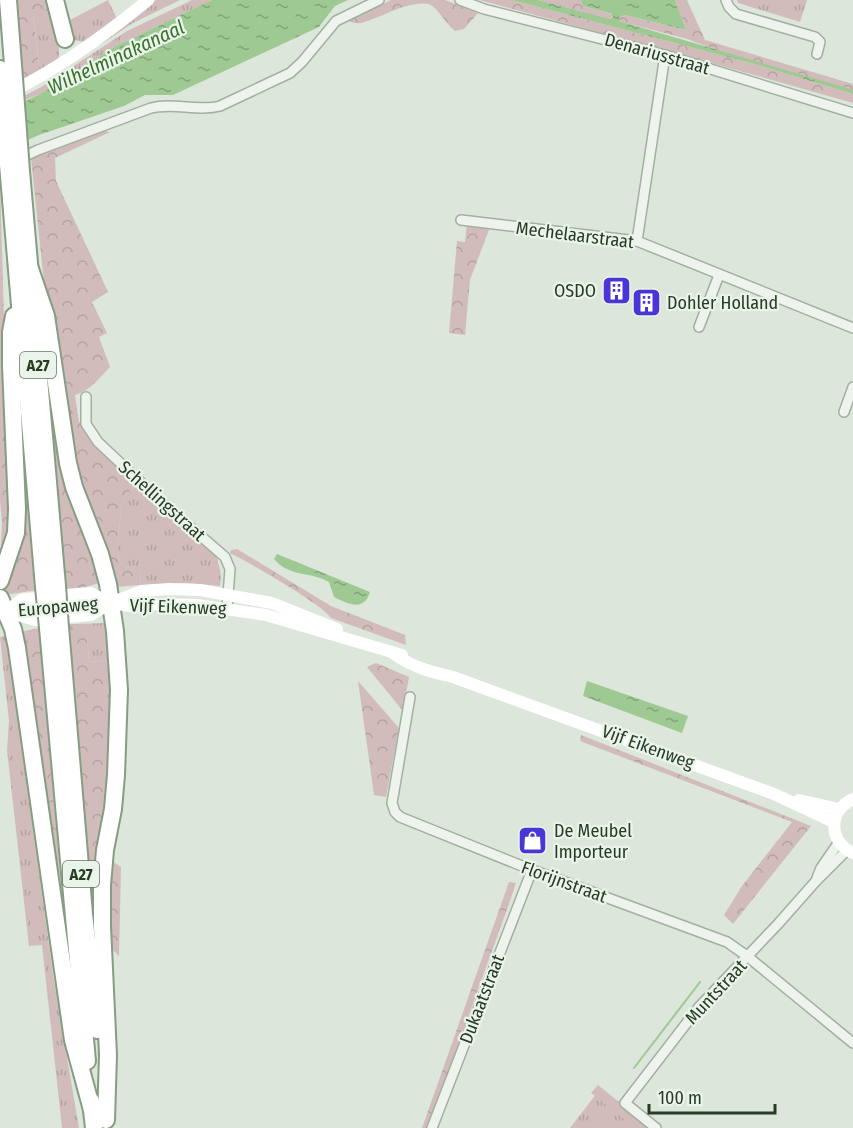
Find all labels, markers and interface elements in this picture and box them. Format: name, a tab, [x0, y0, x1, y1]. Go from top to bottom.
water label: Wilhelminakanaal	[44, 15, 188, 99]
street label: Denariusstraat	[602, 29, 712, 80]
street label: Mechelaarstraat	[515, 217, 635, 253]
building icon: OSDO	[601, 275, 633, 307]
place label: OSDO	[554, 280, 596, 302]
building icon: Dohler Holland	[630, 287, 662, 319]
place label: Dohler Holland	[667, 292, 778, 314]
road number: A27	[20, 352, 56, 378]
street label: Schellingstraat	[114, 456, 210, 546]
street label: Europaweg	[17, 593, 99, 621]
street label: Vijf Eikenweg	[129, 594, 227, 620]
street label: Vijf Eikenweg	[599, 720, 698, 774]
place label: De Meubel Importeur	[554, 820, 632, 863]
shop icon: De Meubel Importeur	[517, 825, 549, 857]
street label: Florijnstraat	[518, 856, 610, 908]
road number: A27	[63, 861, 99, 887]
street label: Dukaatstraat	[455, 951, 509, 1047]
street label: Muntstraat	[681, 955, 752, 1029]
scale bar	[649, 1077, 775, 1115]
text: 100 m	[658, 1087, 702, 1109]

